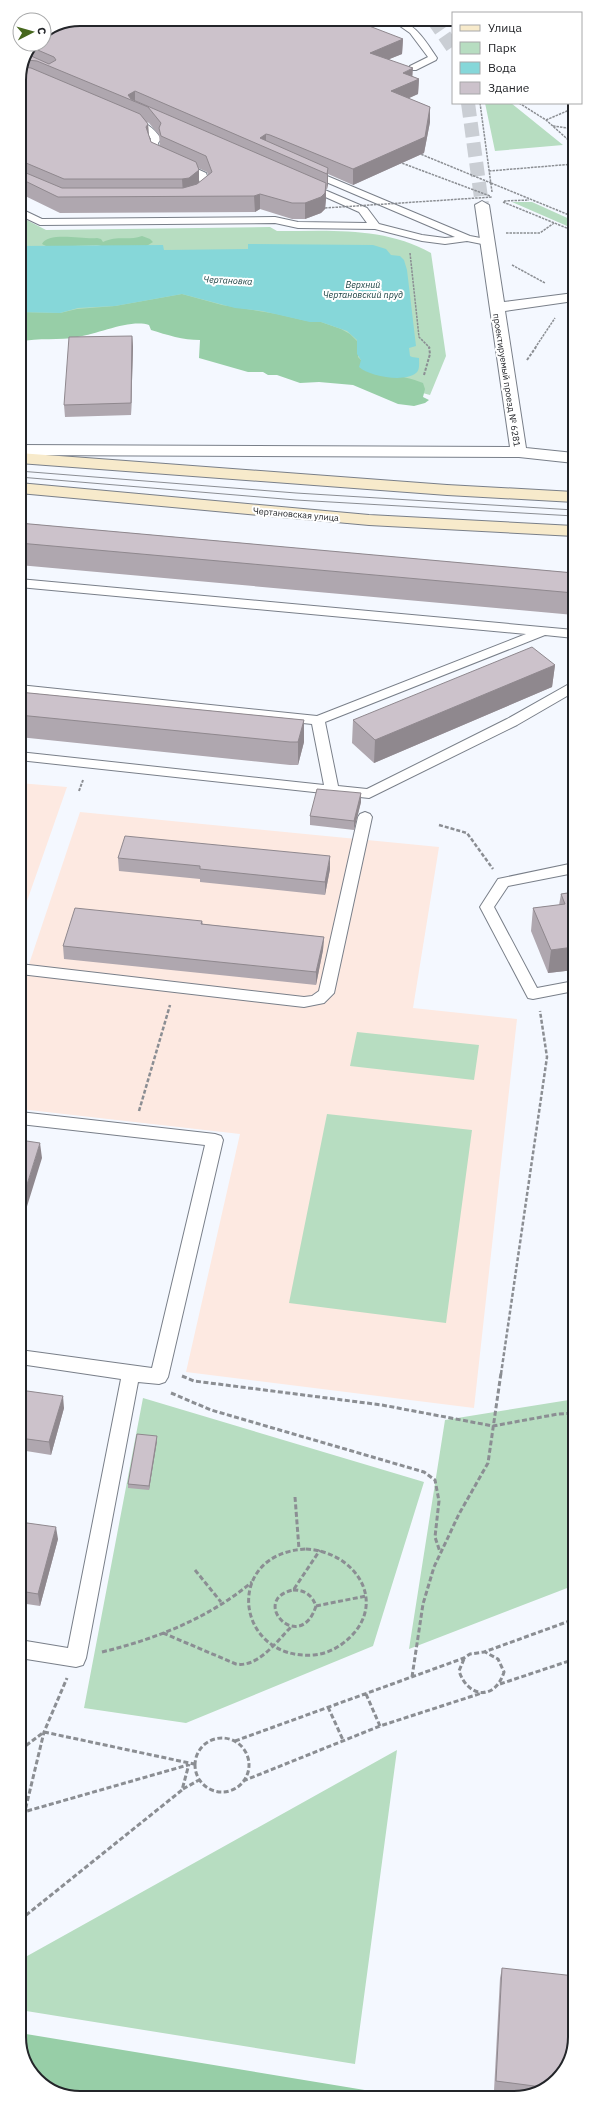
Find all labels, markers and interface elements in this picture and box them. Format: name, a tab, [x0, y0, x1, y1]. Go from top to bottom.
north arrow	[12, 12, 52, 52]
legend	[452, 12, 582, 104]
text: Улица	[488, 20, 522, 35]
text: С	[35, 27, 49, 35]
text: Парк	[488, 40, 517, 55]
text: Вода	[488, 60, 517, 75]
text: Здание	[488, 80, 530, 95]
water label: Чертановка	[203, 273, 253, 287]
water label: Верхний Чертановский пруд	[323, 279, 403, 300]
street label: проектируемый проезд № 6281	[491, 313, 523, 447]
street label: Чертановская улица	[253, 505, 340, 523]

